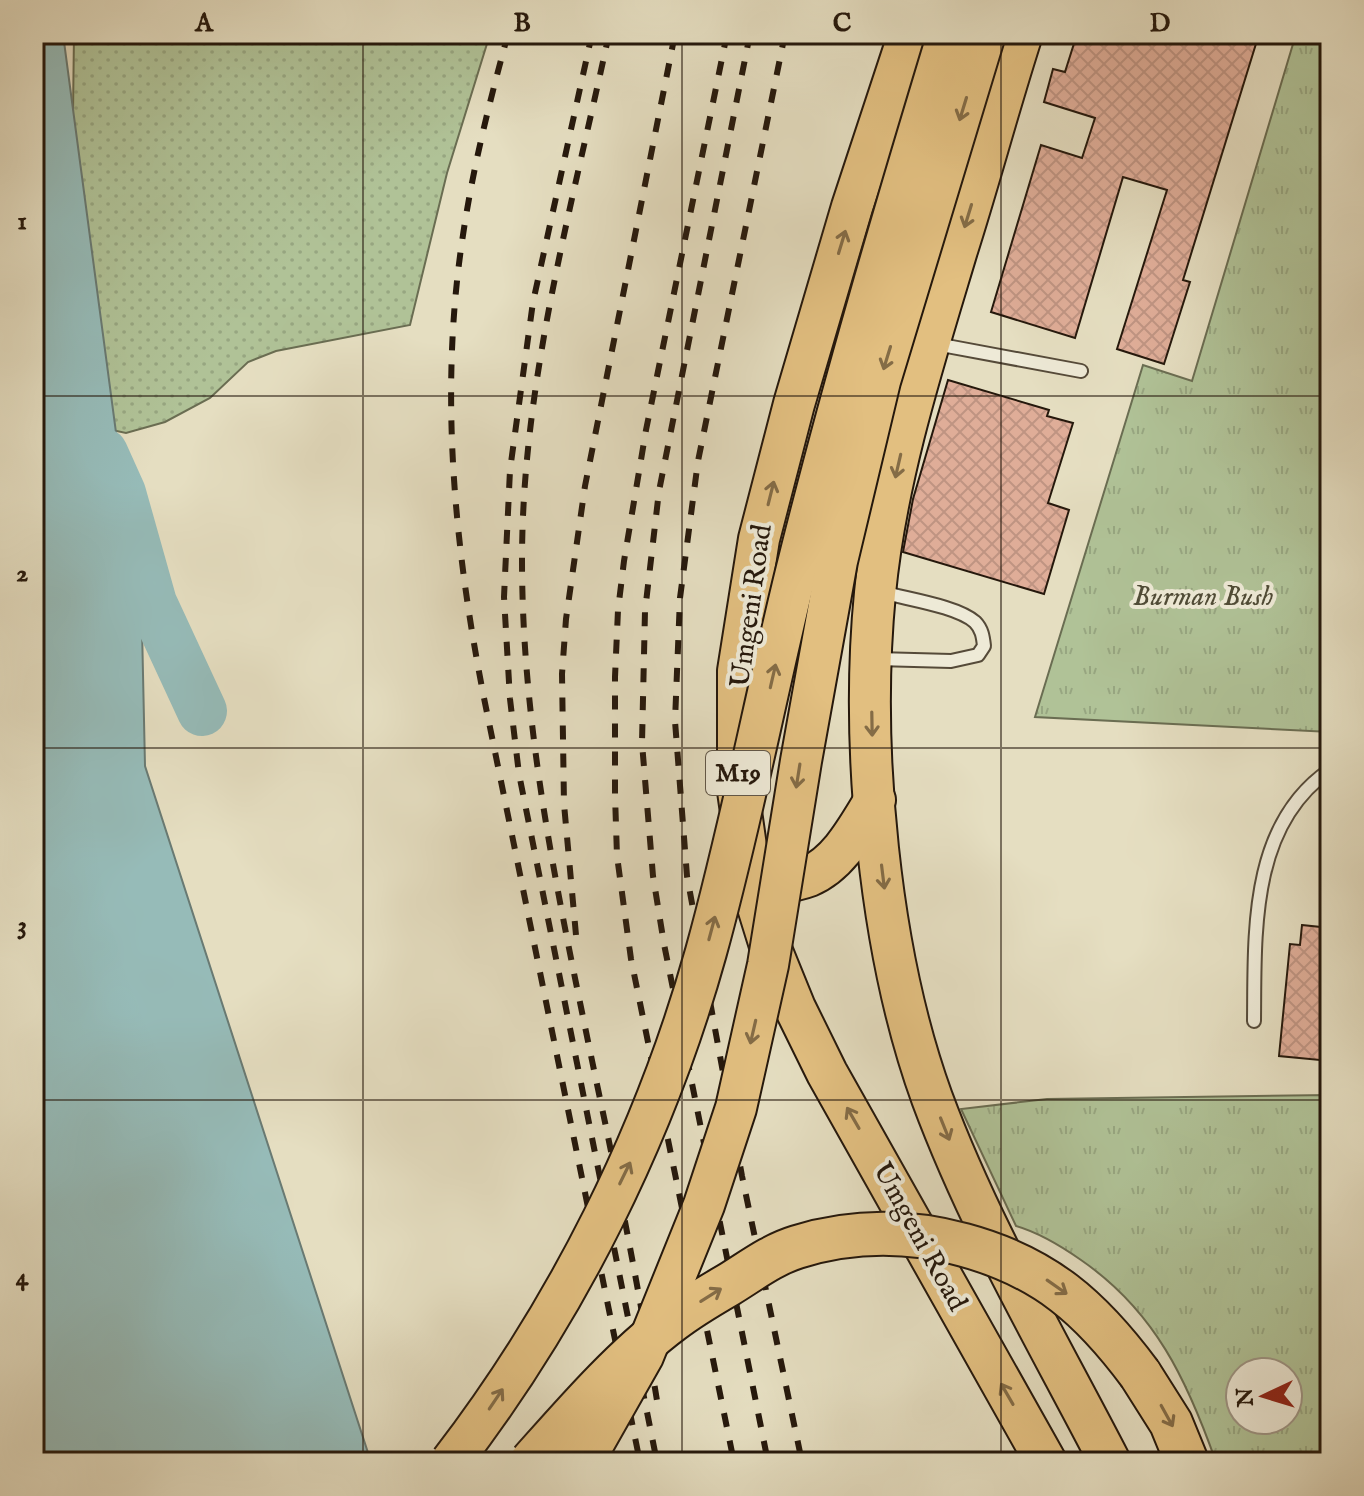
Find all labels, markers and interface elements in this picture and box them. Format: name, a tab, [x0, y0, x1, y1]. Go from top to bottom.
text: A	[194, 7, 214, 40]
text: B	[513, 7, 531, 40]
text: C	[833, 7, 852, 40]
text: D	[1150, 7, 1171, 40]
one-way arrow	[955, 95, 970, 121]
one-way arrow	[960, 203, 974, 228]
text: 1	[17, 205, 27, 238]
one-way arrow	[835, 230, 850, 256]
one-way arrow	[879, 344, 894, 370]
one-way arrow	[890, 453, 905, 479]
one-way arrow	[764, 480, 779, 506]
street label: Umgeni Road	[723, 522, 781, 690]
text: 2	[16, 557, 28, 590]
park label: Burman Bush	[1133, 580, 1273, 615]
one-way arrow	[766, 663, 781, 689]
one-way arrow	[864, 710, 880, 737]
road number: M19	[706, 751, 770, 795]
one-way arrow	[790, 763, 805, 788]
one-way arrow	[876, 864, 891, 889]
text: 3	[17, 909, 27, 942]
one-way arrow	[705, 916, 720, 942]
one-way arrow	[745, 1018, 760, 1044]
one-way arrow	[845, 1107, 860, 1131]
one-way arrow	[939, 1116, 953, 1141]
street label: Umgeni Road	[864, 1157, 974, 1317]
one-way arrow	[618, 1162, 633, 1186]
text: 4	[16, 1261, 30, 1294]
one-way arrow	[1046, 1279, 1068, 1295]
one-way arrow	[699, 1287, 722, 1303]
north arrow	[1224, 1356, 1304, 1436]
one-way arrow	[999, 1383, 1015, 1406]
text: N	[1231, 1387, 1261, 1409]
one-way arrow	[488, 1388, 504, 1410]
one-way arrow	[1159, 1404, 1175, 1428]

